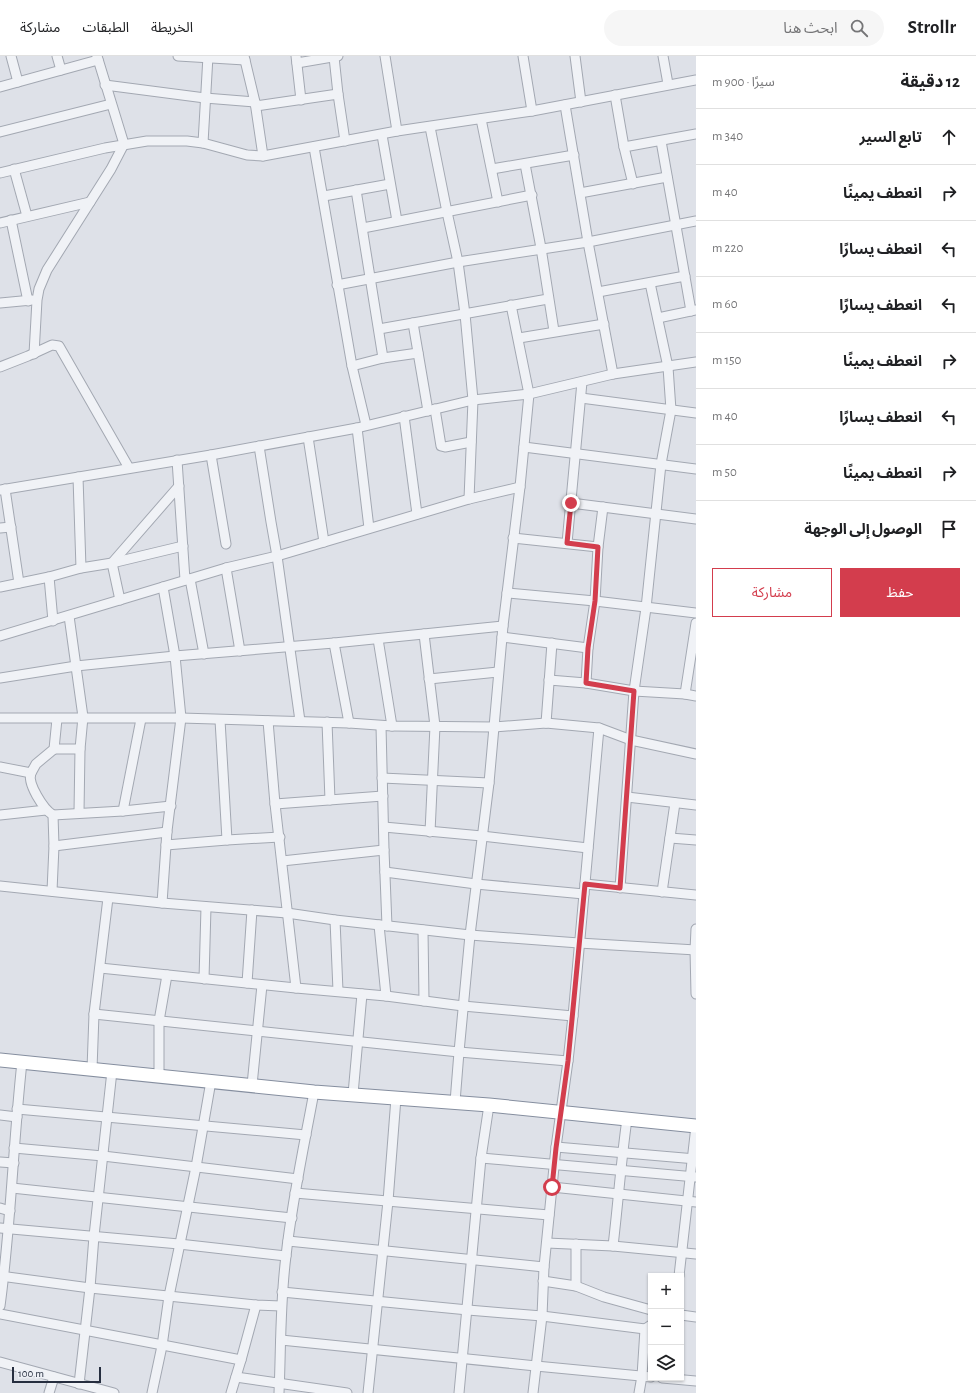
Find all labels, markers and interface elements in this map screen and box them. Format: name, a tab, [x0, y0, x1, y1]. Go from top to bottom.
search box	[604, 10, 884, 46]
icon: search	[848, 17, 870, 39]
text: Strollr	[908, 18, 956, 37]
text: مشاركة	[20, 21, 60, 35]
text: الطبقات	[82, 21, 129, 35]
text: الخريطة	[151, 21, 193, 35]
text: ابحث هنا	[783, 21, 838, 36]
text: 12 دقيقة	[901, 73, 960, 90]
text: سيرًا · 900 m	[712, 76, 775, 89]
icon: ahead	[938, 126, 960, 148]
text: 340 m	[712, 130, 743, 143]
text: تابع السير	[860, 130, 922, 145]
icon: right	[938, 182, 960, 204]
text: 40 m	[712, 186, 738, 199]
text: انعطف يمينًا	[843, 186, 922, 201]
icon: left	[938, 238, 960, 260]
text: 220 m	[712, 242, 743, 255]
text: انعطف يسارًا	[839, 242, 922, 257]
icon: left	[938, 294, 960, 316]
text: 60 m	[712, 298, 738, 311]
text: انعطف يسارًا	[839, 298, 922, 313]
icon: right	[938, 350, 960, 372]
text: 150 m	[712, 354, 741, 367]
text: انعطف يمينًا	[843, 354, 922, 369]
icon: left	[938, 406, 960, 428]
text: 40 m	[712, 410, 738, 423]
text: انعطف يسارًا	[839, 410, 922, 425]
icon: right	[938, 462, 960, 484]
text: 50 m	[712, 466, 737, 479]
text: انعطف يمينًا	[843, 466, 922, 481]
route end	[562, 494, 580, 512]
icon: arrive	[938, 518, 960, 540]
text: الوصول إلى الوجهة	[804, 522, 922, 537]
button: مشاركة	[712, 568, 832, 617]
button: حفظ	[840, 568, 960, 617]
route start	[543, 1178, 561, 1196]
map controls	[648, 1273, 684, 1381]
button: +	[648, 1273, 684, 1309]
button: −	[648, 1309, 684, 1345]
button: layers	[648, 1345, 684, 1381]
scale bar	[12, 1365, 101, 1384]
text: 100 m	[18, 1368, 44, 1379]

